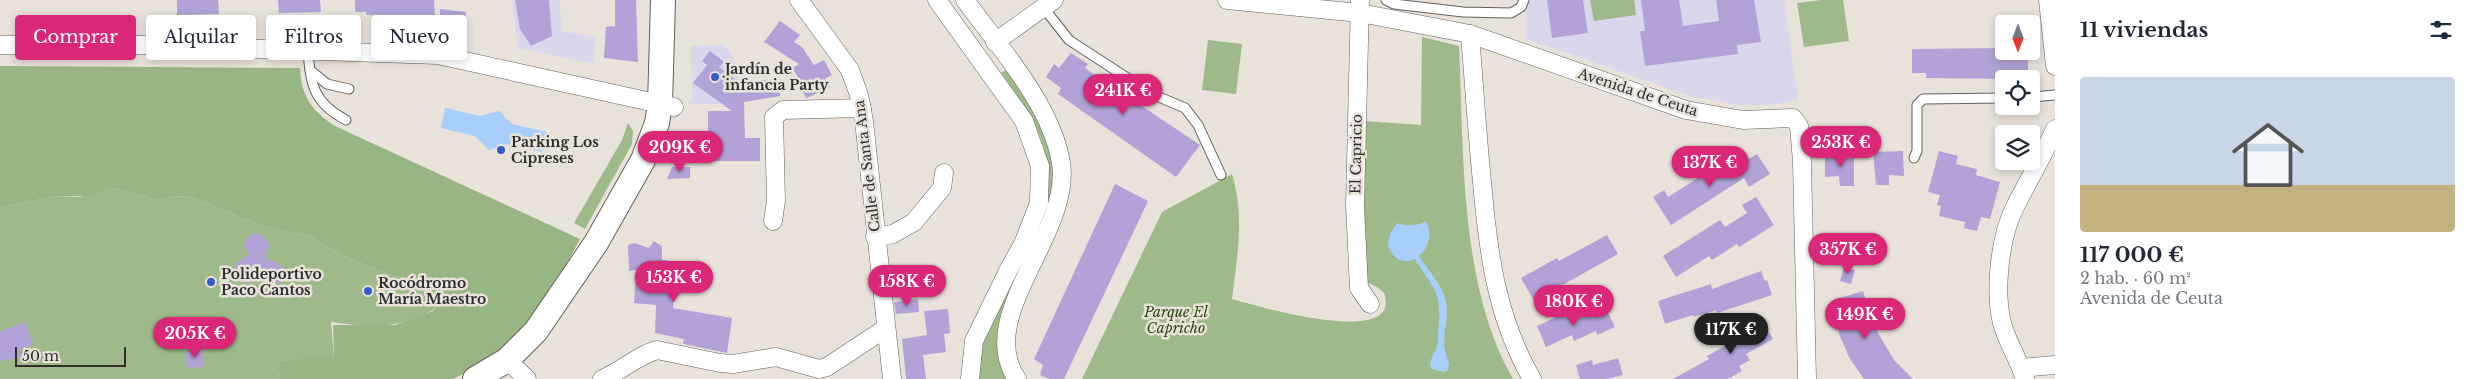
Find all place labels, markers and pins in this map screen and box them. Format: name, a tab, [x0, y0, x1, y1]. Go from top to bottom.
place label: Jardín de infancia Party	[722, 60, 830, 94]
marker: Jardín de infancia Party	[709, 71, 721, 83]
pin: 241K €	[1082, 74, 1164, 116]
pin: 253K €	[1800, 126, 1882, 168]
pin: 209K €	[639, 130, 721, 173]
place label: Parking Los Cipreses	[511, 133, 599, 167]
marker: Parking Los Cipreses	[495, 144, 507, 156]
pin: 137K €	[1669, 146, 1751, 188]
pin: 357K €	[1807, 232, 1889, 275]
pin: 153K €	[633, 260, 715, 303]
pin: 158K €	[866, 264, 948, 307]
place label: Polideportivo Paco Cantos	[221, 265, 322, 299]
place label: Rocódromo María Maestro	[378, 274, 486, 308]
marker: Polideportivo Paco Cantos	[205, 276, 217, 288]
pin: 180K €	[1533, 284, 1615, 327]
marker: Rocódromo María Maestro	[362, 285, 374, 297]
pin: 149K €	[1824, 298, 1906, 340]
pin: 117K €	[1690, 312, 1772, 355]
pin: 205K €	[154, 316, 236, 359]

